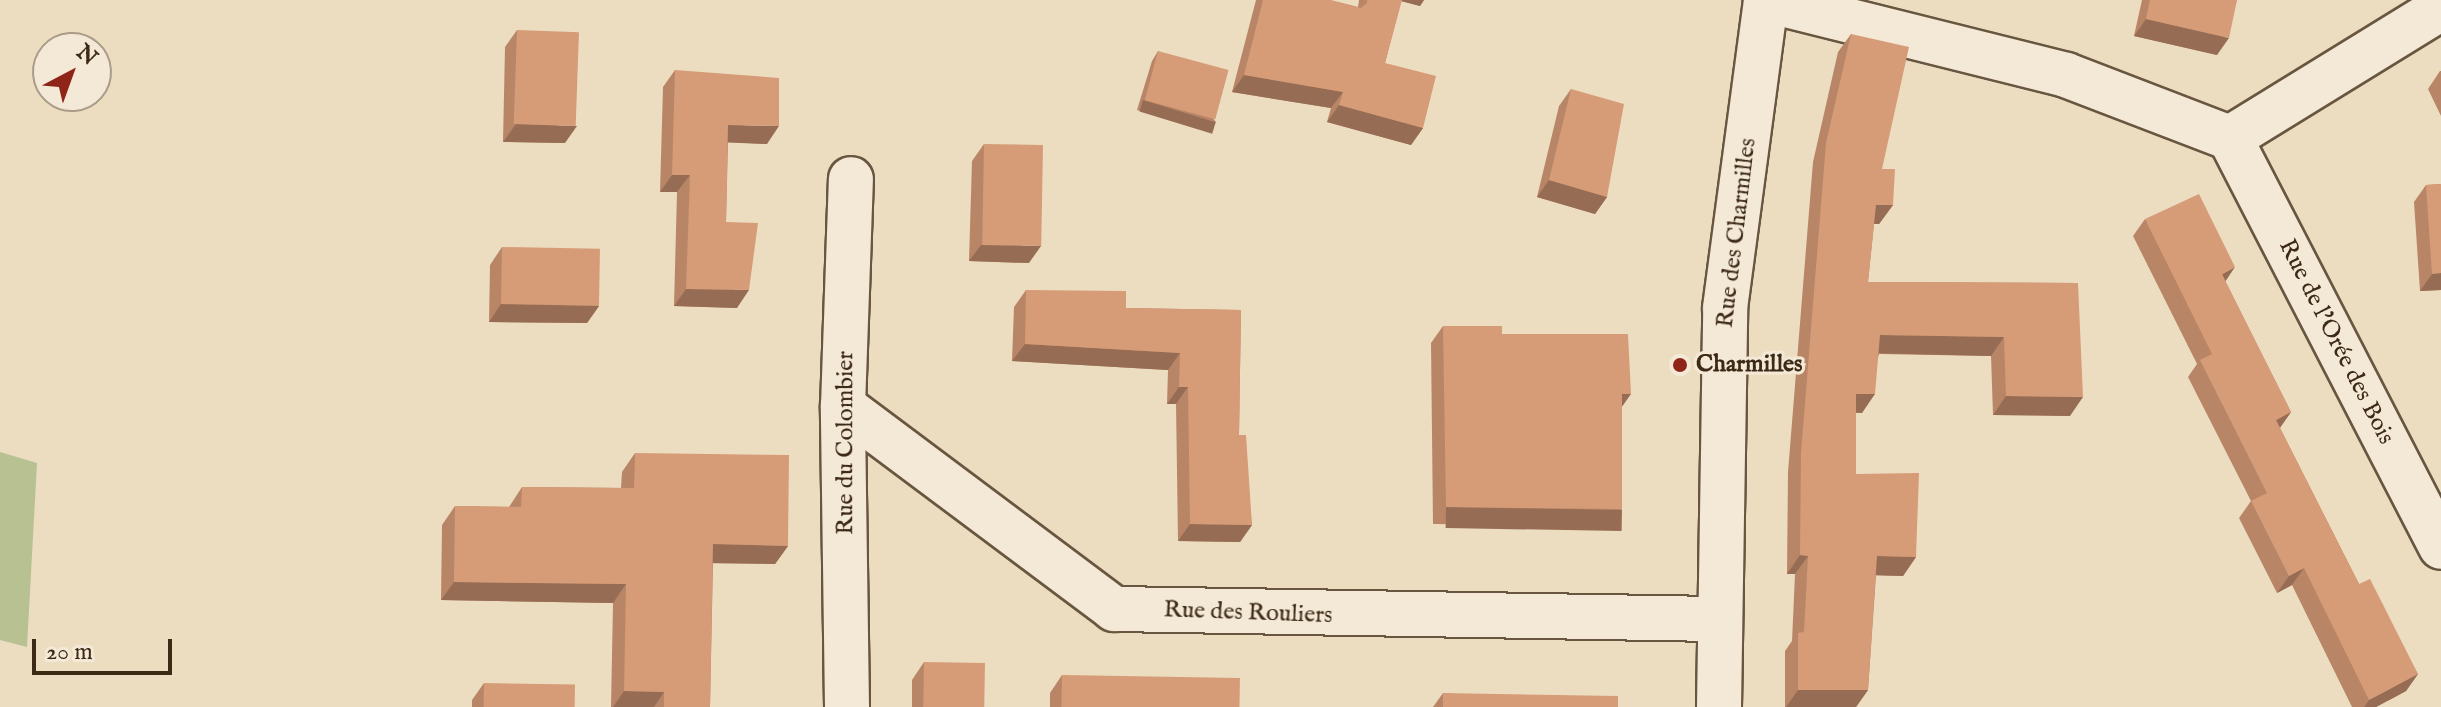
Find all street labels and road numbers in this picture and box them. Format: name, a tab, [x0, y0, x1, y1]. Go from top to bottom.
street label: Rue des Charmilles	[1711, 137, 1763, 329]
street label: Rue de l'Orée des Bois	[2272, 235, 2400, 449]
street label: Rue du Colombier	[832, 351, 860, 535]
street label: Rue des Rouliers	[1163, 596, 1333, 630]

